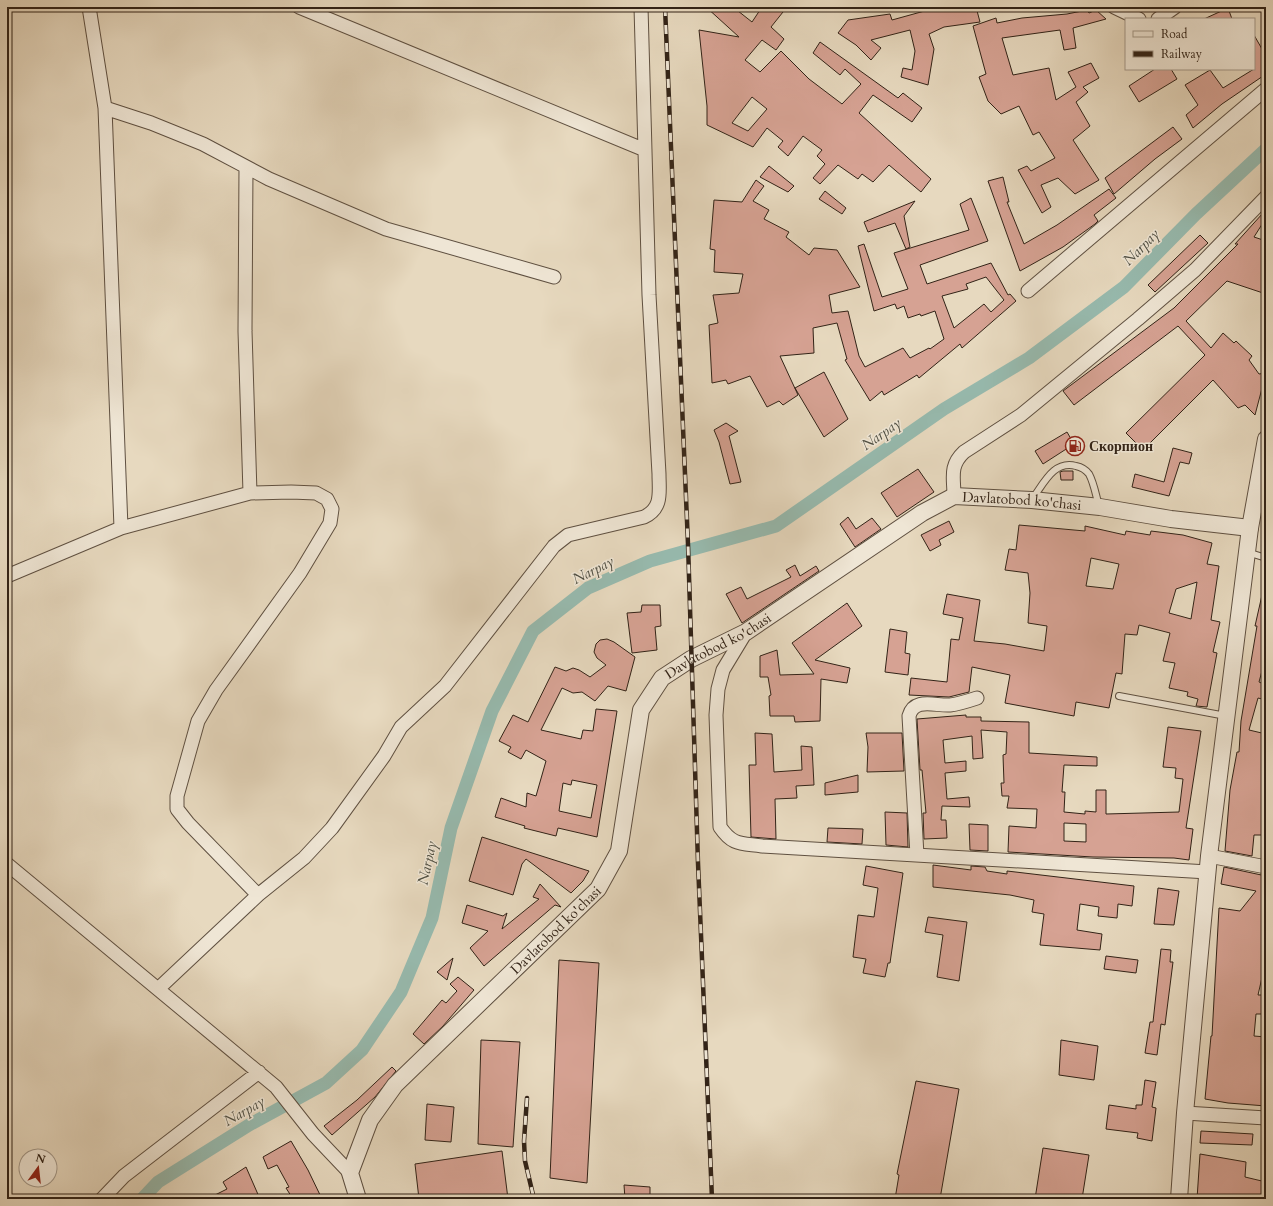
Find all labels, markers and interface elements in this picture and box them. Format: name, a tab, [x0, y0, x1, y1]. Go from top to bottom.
legend	[1125, 18, 1255, 70]
text: Road	[1161, 26, 1188, 42]
text: Railway	[1161, 46, 1203, 62]
water label: Narpay	[1118, 224, 1164, 270]
water label: Narpay	[857, 413, 906, 455]
fuel station icon: Скорпион	[1064, 435, 1086, 457]
place label: Скорпион	[1089, 437, 1153, 456]
street label: Davlatobod ko'chasi	[962, 487, 1082, 515]
water label: Narpay	[569, 551, 618, 589]
street label: Davlatobod ko'chasi	[661, 608, 775, 683]
water label: Narpay	[413, 838, 442, 887]
street label: Davlatobod ko'chasi	[506, 882, 605, 978]
water label: Narpay	[220, 1091, 269, 1131]
north arrow	[18, 1148, 58, 1188]
text: N	[34, 1150, 47, 1167]

